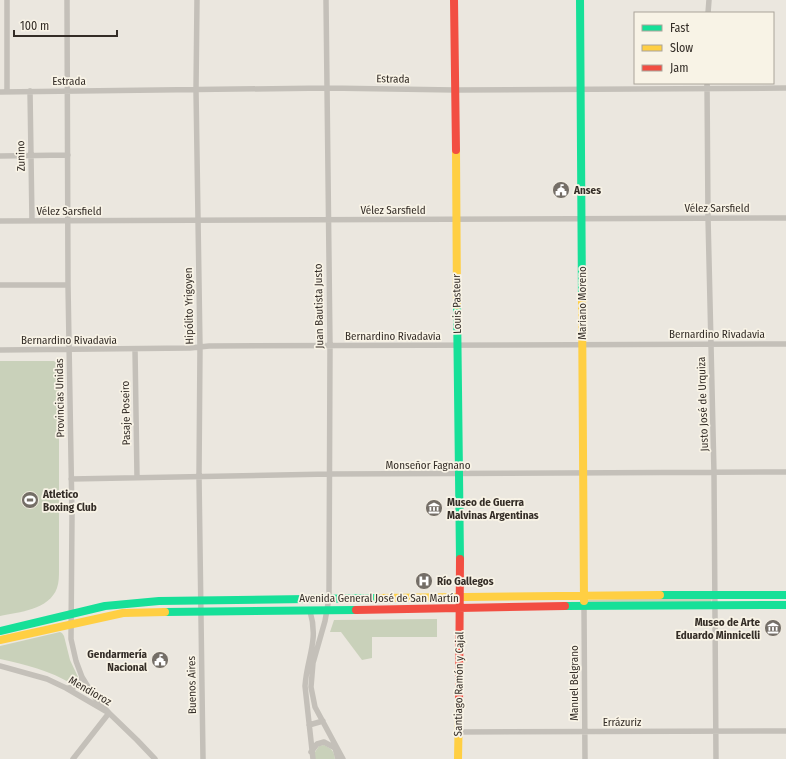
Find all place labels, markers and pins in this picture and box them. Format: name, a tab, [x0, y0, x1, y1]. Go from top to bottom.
public building icon: Anses	[551, 180, 571, 200]
place label: Anses	[573, 184, 601, 197]
place label: Atletico Boxing Club	[42, 488, 97, 514]
sports icon: Atletico Boxing Club	[20, 490, 40, 510]
place label: Museo de Guerra Malvinas Argentinas	[447, 496, 539, 522]
museum icon: Museo de Guerra Malvinas Argentinas	[424, 498, 444, 518]
hospital icon: Río Gallegos	[414, 571, 434, 591]
place label: Río Gallegos	[437, 575, 494, 588]
place label: Museo de Arte Eduardo Minnicelli	[676, 616, 760, 642]
museum icon: Museo de Arte Eduardo Minnicelli	[763, 618, 783, 638]
place label: Gendarmería Nacional	[87, 648, 148, 674]
public building icon: Gendarmería Nacional	[150, 650, 170, 670]

